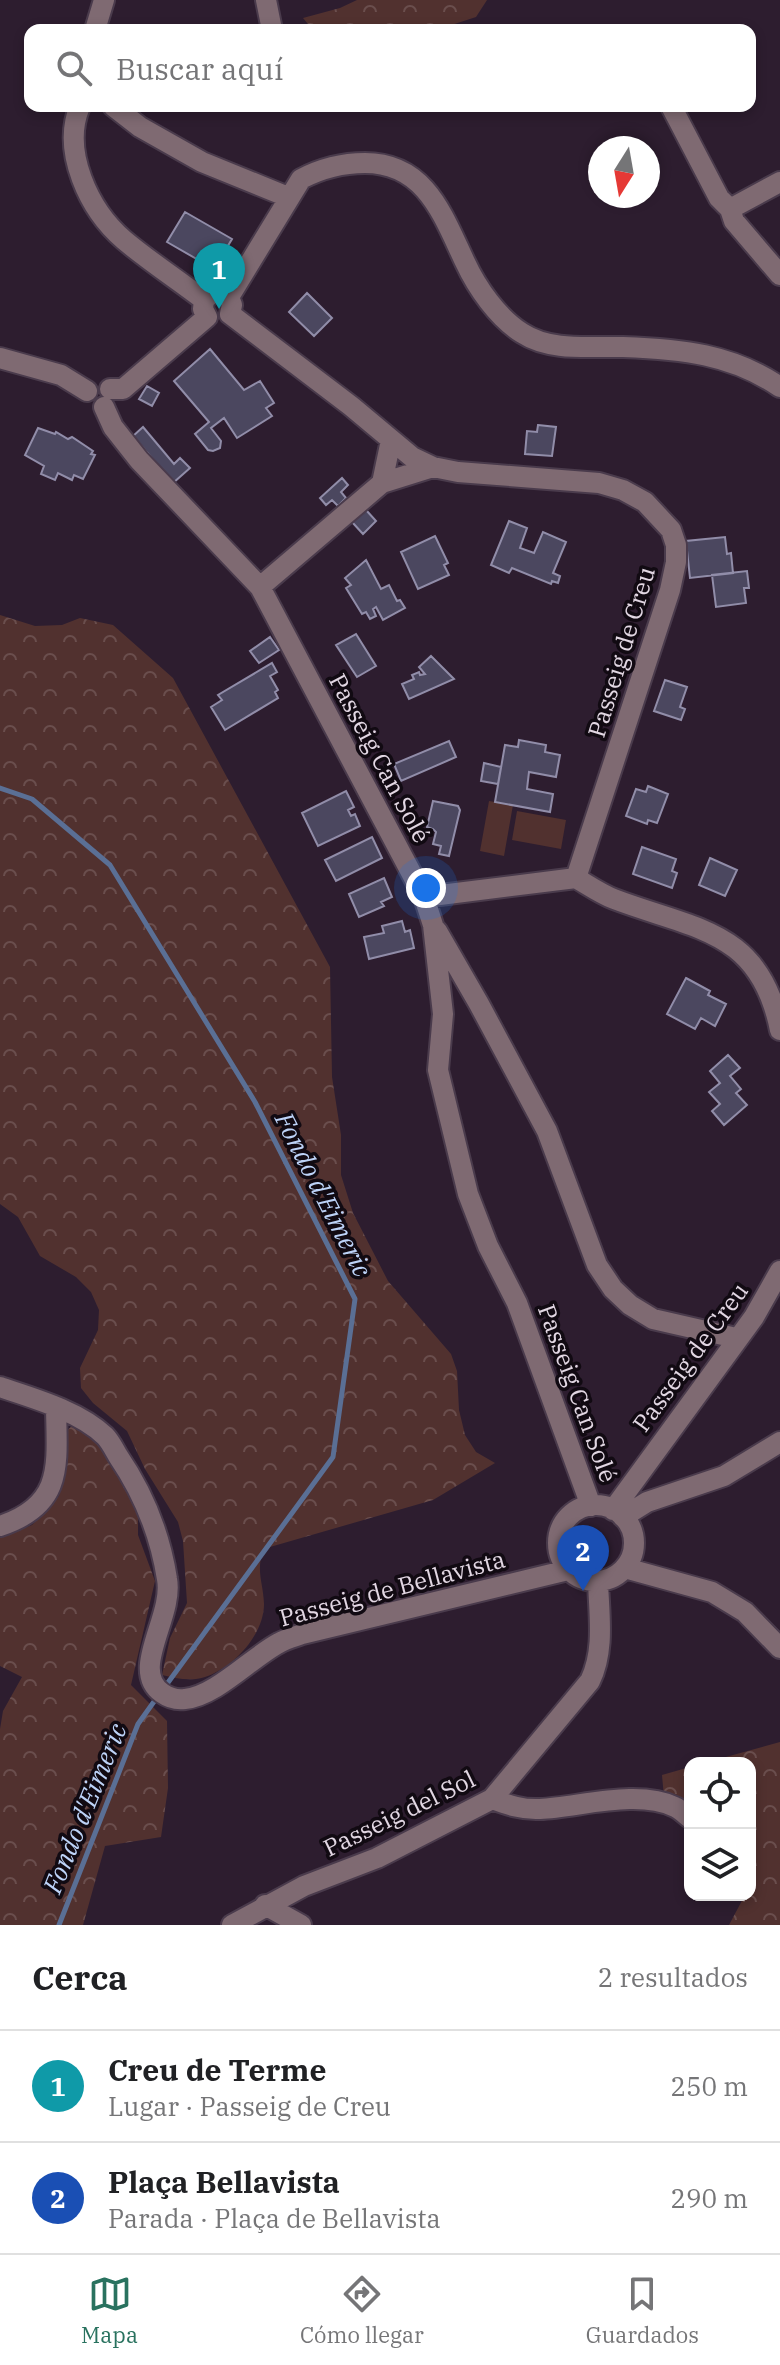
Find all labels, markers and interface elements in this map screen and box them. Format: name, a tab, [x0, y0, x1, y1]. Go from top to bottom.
search box	[24, 24, 756, 112]
icon: search	[52, 46, 96, 90]
text: Buscar aquí	[116, 49, 283, 88]
north arrow	[588, 136, 660, 208]
pin: 1	[193, 243, 245, 309]
street label: Passeig de Creu	[580, 563, 662, 741]
street label: Passeig Can Solé	[322, 668, 438, 848]
your location	[406, 868, 446, 908]
water label: Fondo d'Eimeric	[267, 1105, 380, 1282]
street label: Passeig de Creu	[625, 1276, 755, 1438]
street label: Passeig Can Solé	[531, 1300, 625, 1486]
pin: 2	[557, 1525, 609, 1591]
street label: Passeig de Bellavista	[275, 1542, 509, 1634]
water label: Fondo d'Eimeric	[34, 1718, 134, 1899]
map controls	[684, 1757, 756, 1901]
button: locate	[684, 1757, 756, 1829]
street label: Passeig del Sol	[318, 1762, 480, 1864]
button: layers	[684, 1829, 756, 1901]
text: Cerca	[32, 1955, 128, 1999]
text: 2 resultados	[598, 1960, 748, 1994]
text: Creu de Terme	[108, 2050, 326, 2089]
text: 1	[50, 2069, 66, 2103]
text: 250 m	[670, 2069, 748, 2103]
text: Lugar · Passeig de Creu	[108, 2089, 391, 2123]
text: Plaça Bellavista	[108, 2162, 340, 2201]
text: 2	[50, 2181, 66, 2215]
text: 290 m	[670, 2181, 748, 2215]
text: Parada · Plaça de Bellavista	[108, 2201, 441, 2235]
tab: Mapa	[81, 2272, 138, 2349]
tab: Cómo llegar	[300, 2272, 424, 2349]
tab: Guardados	[586, 2272, 699, 2349]

